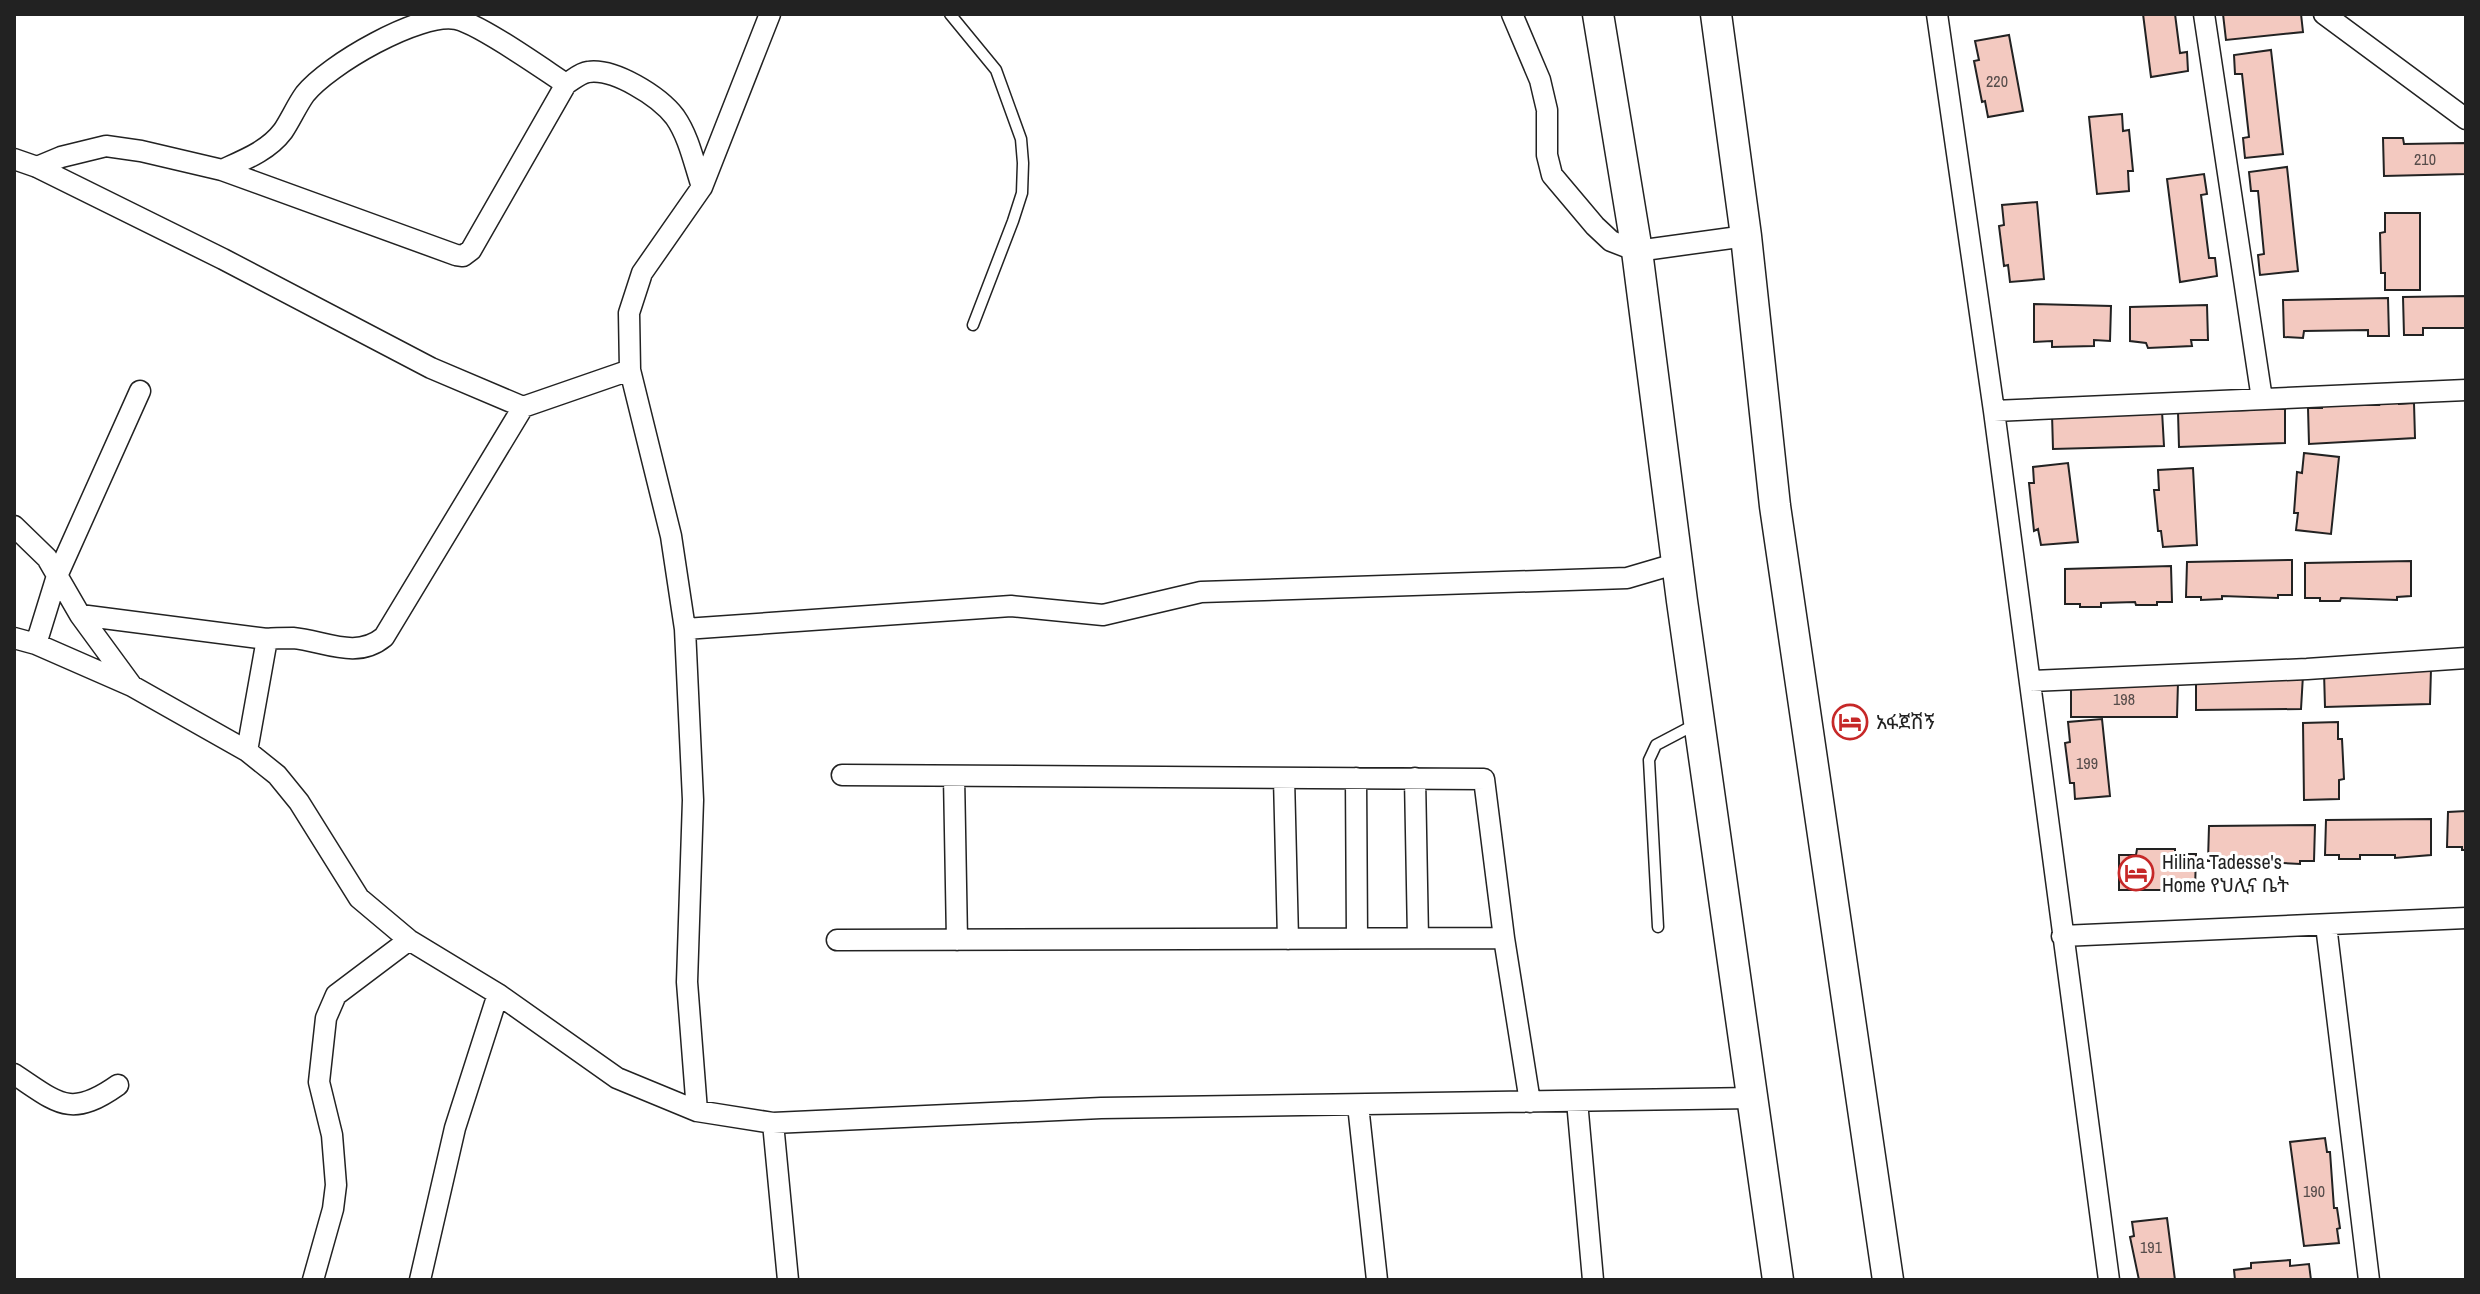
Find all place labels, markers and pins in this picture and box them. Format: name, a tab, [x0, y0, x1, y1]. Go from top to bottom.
hotel icon: አፋጀሽኝ	[1831, 703, 1869, 741]
place label: አፋጀሽኝ	[1876, 708, 1935, 735]
place label: Hilina Tadesse's Home የህሊና ቤት	[2162, 848, 2289, 898]
hotel icon: Hilina Tadesse's Home የህሊና ቤት	[2117, 854, 2155, 892]

